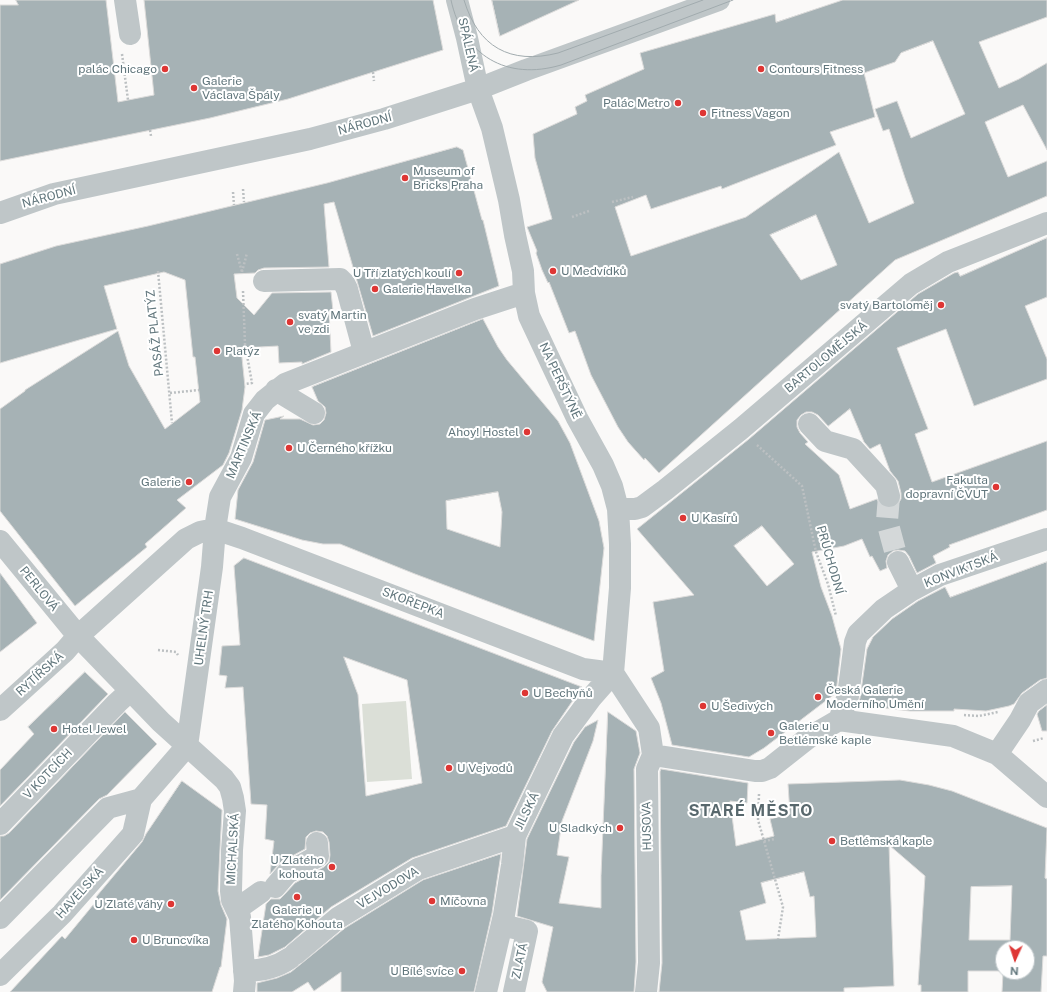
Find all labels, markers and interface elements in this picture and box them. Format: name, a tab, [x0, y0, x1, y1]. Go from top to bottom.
street label: SPÁLENÁ	[455, 16, 481, 74]
place label: palác Chicago	[78, 62, 157, 76]
place label: Contours Fitness	[769, 62, 863, 76]
marker: palác Chicago	[160, 64, 170, 74]
marker: Contours Fitness	[756, 64, 766, 74]
place label: Galerie Václava Špály	[202, 74, 280, 102]
marker: Galerie Václava Špály	[189, 83, 199, 93]
place label: Palác Metro	[603, 96, 670, 110]
marker: Palác Metro	[673, 98, 683, 108]
place label: Fitness Vagon	[711, 106, 790, 120]
marker: Fitness Vagon	[698, 108, 708, 118]
street label: NÁRODNÍ	[337, 110, 393, 138]
place label: Museum of Bricks Praha	[413, 164, 483, 192]
marker: Museum of Bricks Praha	[400, 173, 410, 183]
street label: NÁRODNÍ	[21, 183, 77, 211]
place label: U Medvídků	[561, 264, 627, 278]
place label: U Tří zlatých koulí	[353, 266, 451, 280]
marker: U Medvídků	[548, 266, 558, 276]
marker: U Tří zlatých koulí	[454, 268, 464, 278]
place label: Galerie Havelka	[383, 282, 471, 296]
marker: Galerie Havelka	[370, 284, 380, 294]
street label: PASÁŽ PLATÝZ	[143, 289, 167, 377]
place label: svatý Bartoloměj	[840, 298, 933, 312]
marker: svatý Bartoloměj	[936, 300, 946, 310]
place label: svatý Martin ve zdi	[298, 308, 367, 336]
marker: svatý Martin ve zdi	[285, 317, 295, 327]
street label: BARTOLOMĚJSKÁ	[782, 318, 870, 396]
street label: NA PERŠTÝNĚ	[536, 340, 584, 422]
place label: Platýz	[225, 344, 259, 358]
marker: Platýz	[212, 346, 222, 356]
street label: MARTINSKÁ	[223, 409, 265, 481]
place label: Ahoy! Hostel	[448, 425, 519, 439]
marker: Ahoy! Hostel	[522, 427, 532, 437]
place label: U Černého křížku	[297, 441, 392, 455]
marker: U Černého křížku	[284, 443, 294, 453]
place label: Fakulta dopravní ČVUT	[905, 473, 988, 501]
place label: Galerie	[141, 475, 181, 489]
marker: Galerie	[184, 477, 194, 487]
marker: Fakulta dopravní ČVUT	[991, 482, 1001, 492]
place label: U Kasírů	[691, 511, 738, 525]
marker: U Kasírů	[678, 513, 688, 523]
street label: PRŮCHODNÍ	[813, 524, 847, 596]
street label: KONVIKTSKÁ	[922, 549, 1000, 591]
street label: PERLOVÁ	[16, 564, 62, 614]
street label: SKOŘEPKA	[380, 585, 446, 621]
street label: UHELNÝ TRH	[192, 590, 216, 666]
street label: RYTÍŘSKÁ	[13, 649, 67, 699]
place label: Česká Galerie Moderního Umění	[826, 683, 924, 711]
place label: U Bechyňů	[533, 686, 593, 700]
marker: U Bechyňů	[520, 688, 530, 698]
marker: Česká Galerie Moderního Umění	[813, 692, 823, 702]
place label: U Šedivých	[711, 699, 773, 713]
marker: U Šedivých	[698, 701, 708, 711]
place label: Galerie u Betlémské kaple	[779, 719, 871, 747]
place label: Hotel Jewel	[62, 722, 127, 736]
marker: Hotel Jewel	[49, 724, 59, 734]
marker: Galerie u Betlémské kaple	[766, 728, 776, 738]
street label: V KOTCÍCH	[21, 746, 75, 802]
place label: U Vejvodů	[457, 761, 513, 775]
marker: U Vejvodů	[444, 763, 454, 773]
street label: JILSKÁ	[512, 790, 542, 832]
street label: HUSOVA	[639, 801, 655, 851]
district label: STARÉ MĚSTO	[689, 801, 813, 821]
street label: MICHALSKÁ	[224, 813, 242, 885]
place label: U Sladkých	[549, 821, 612, 835]
marker: U Sladkých	[615, 823, 625, 833]
place label: Betlémská kaple	[840, 834, 932, 848]
marker: Betlémská kaple	[827, 836, 837, 846]
place label: U Zlatého kohouta	[270, 853, 324, 881]
marker: U Zlatého kohouta	[327, 862, 337, 872]
street label: HAVELSKÁ	[53, 864, 107, 922]
street label: VEJVODOVA	[355, 864, 421, 912]
marker: Galerie u Zlatého Kohouta	[292, 892, 302, 902]
place label: Míčovna	[440, 894, 486, 908]
marker: Míčovna	[427, 896, 437, 906]
place label: U Zlaté váhy	[94, 897, 163, 911]
marker: U Zlaté váhy	[166, 899, 176, 909]
place label: Galerie u Zlatého Kohouta	[251, 903, 343, 931]
place label: U Bruncvíka	[142, 933, 209, 947]
marker: U Bruncvíka	[129, 935, 139, 945]
north arrow	[995, 940, 1035, 980]
street label: ZLATÁ	[509, 942, 531, 980]
place label: U Bílé svíce	[390, 964, 454, 978]
text: N	[1010, 965, 1019, 977]
marker: U Bílé svíce	[457, 966, 467, 976]

